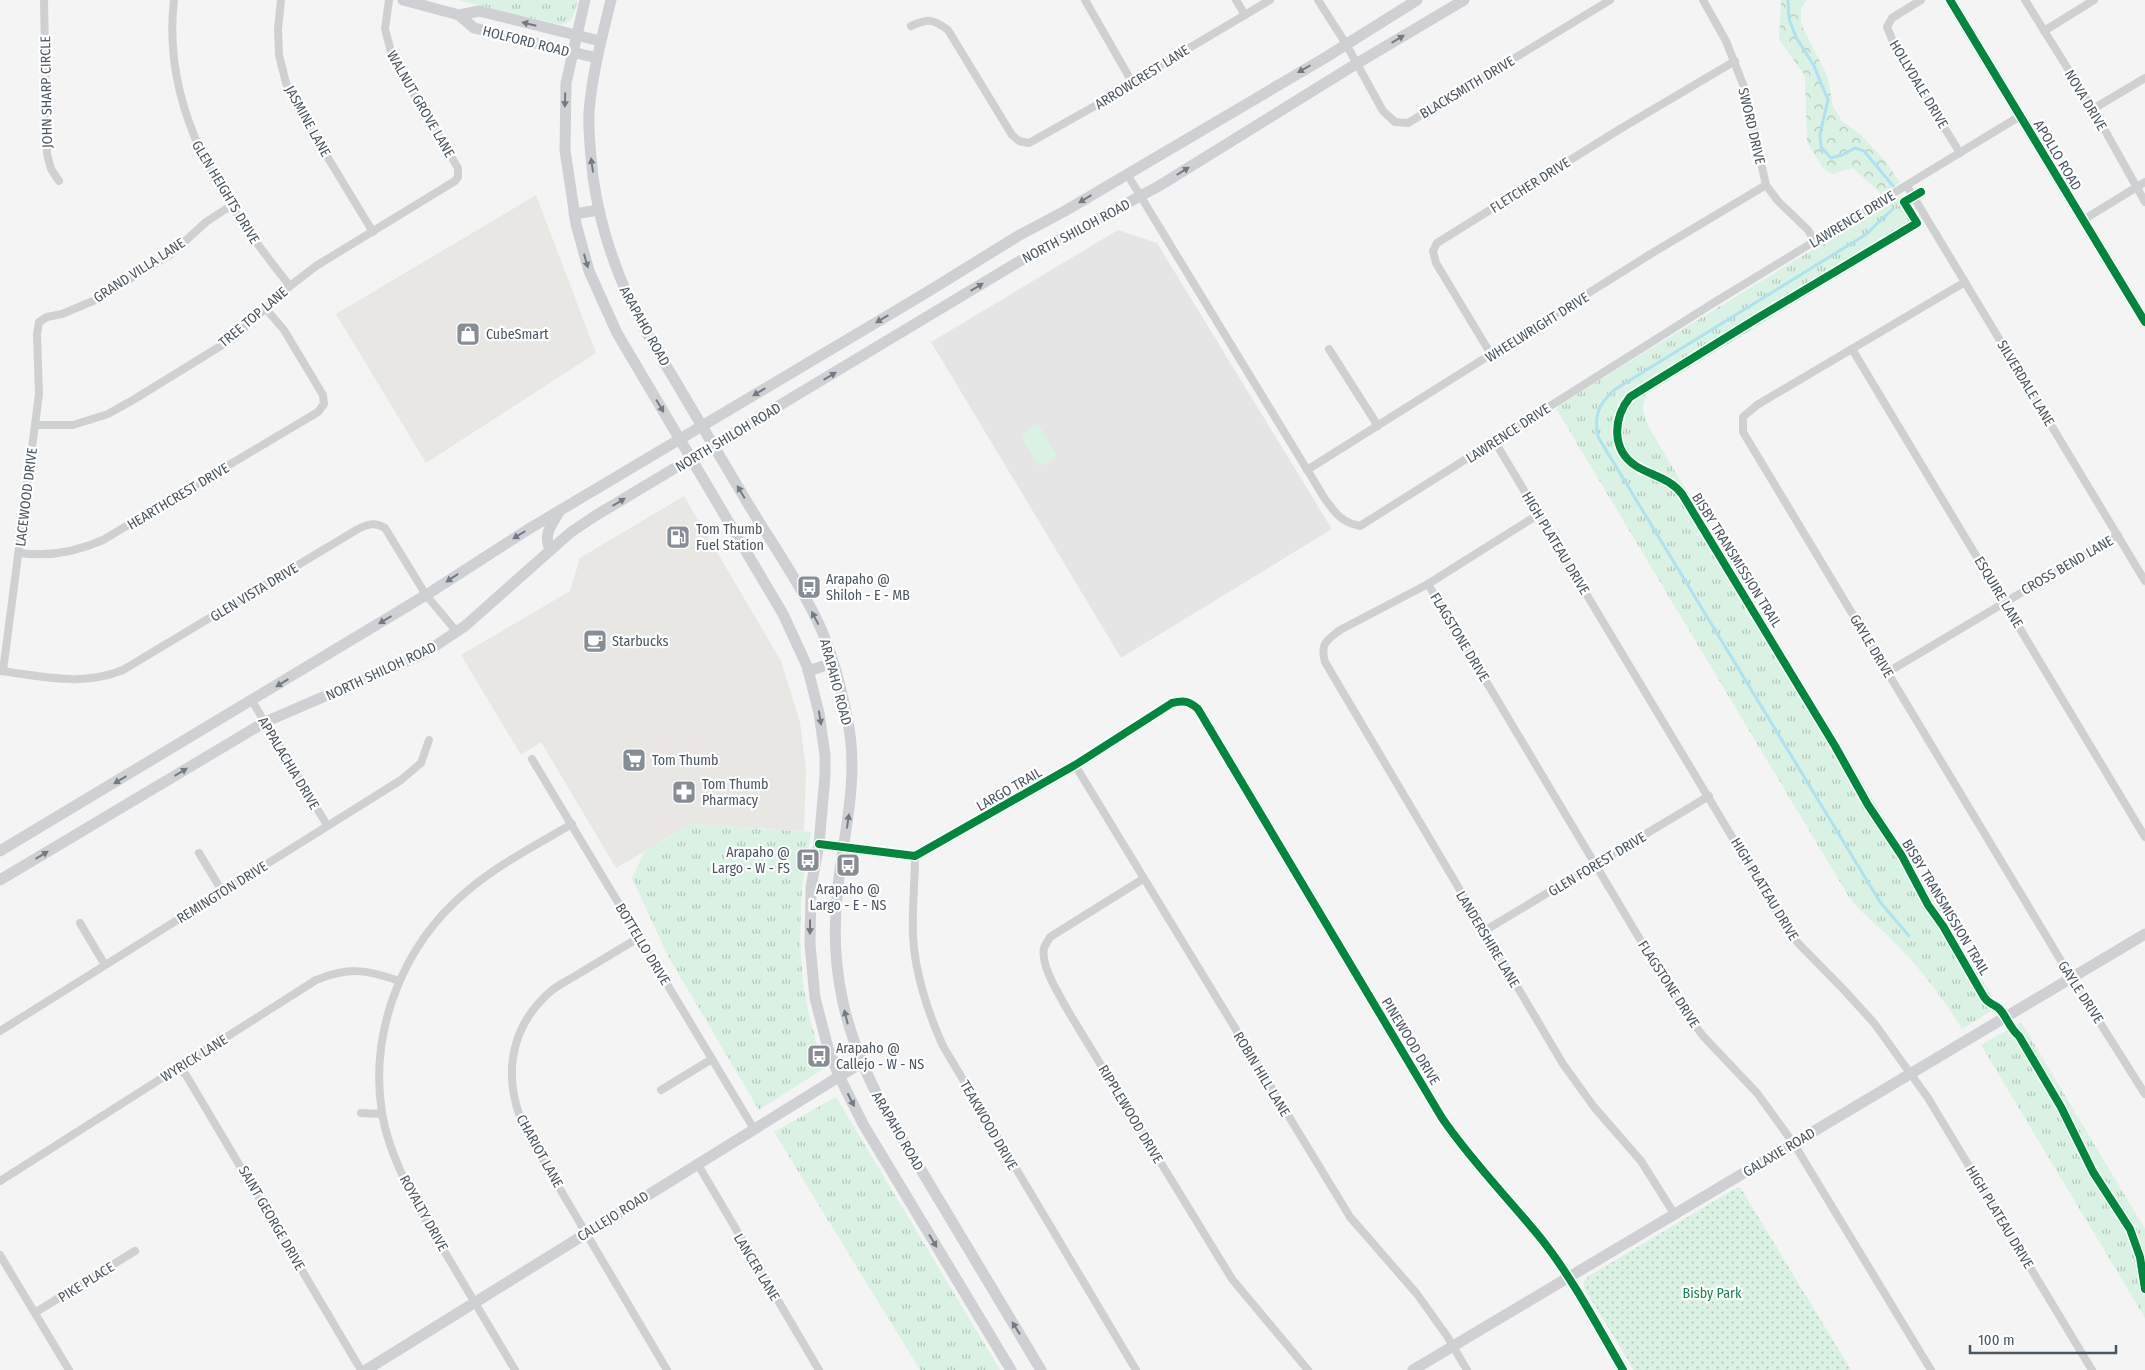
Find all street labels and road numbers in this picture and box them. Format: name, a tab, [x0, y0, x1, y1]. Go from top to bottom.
street label: HOLFORD ROAD	[481, 22, 571, 60]
street label: JOHN SHARP CIRCLE	[37, 35, 56, 148]
street label: HOLLYDALE DRIVE	[1886, 37, 1952, 132]
street label: ARROWCREST LANE	[1092, 41, 1193, 113]
street label: WALNUT GROVE LANE	[383, 48, 458, 161]
street label: BLACKSMITH DRIVE	[1417, 52, 1518, 122]
street label: NOVA DRIVE	[2061, 67, 2111, 134]
street label: JASMINE LANE	[281, 83, 334, 160]
street label: SWORD DRIVE	[1734, 86, 1769, 167]
street label: APOLLO ROAD	[2030, 117, 2085, 193]
street label: GLEN HEIGHTS DRIVE	[188, 138, 263, 247]
street label: FLETCHER DRIVE	[1487, 154, 1574, 217]
street label: LAWRENCE DRIVE	[1806, 187, 1899, 252]
street label: NORTH SHILOH ROAD	[1019, 196, 1133, 267]
street label: GRAND VILLA LANE	[90, 234, 188, 306]
street label: TREE TOP LANE	[215, 283, 292, 351]
street label: ARAPAHO ROAD	[616, 283, 673, 369]
street label: WHEELWRIGHT DRIVE	[1482, 288, 1593, 366]
street label: SILVERDALE LANE	[1993, 337, 2058, 430]
street label: NORTH SHILOH ROAD	[673, 399, 784, 476]
street label: LAWRENCE DRIVE	[1463, 400, 1554, 467]
street label: LACEWOOD DRIVE	[12, 446, 41, 548]
street label: HEARTHCREST DRIVE	[124, 459, 232, 533]
street label: HIGH PLATEAU DRIVE	[1518, 489, 1593, 598]
street label: BISBY TRANSMISSION TRAIL	[1688, 490, 1785, 631]
street label: CROSS BEND LANE	[2018, 532, 2117, 599]
street label: ESQUIRE LANE	[1971, 554, 2027, 631]
street label: GLEN VISTA DRIVE	[207, 559, 302, 625]
street label: FLAGSTONE DRIVE	[1426, 590, 1493, 685]
street label: GAYLE DRIVE	[1846, 612, 1897, 681]
street label: ARAPAHO ROAD	[816, 637, 855, 727]
street label: NORTH SHILOH ROAD	[323, 638, 439, 704]
street label: APPALACHIA DRIVE	[254, 714, 323, 813]
street label: LARGO TRAIL	[974, 764, 1045, 815]
street label: GLEN FOREST DRIVE	[1545, 828, 1650, 900]
street label: HIGH PLATEAU DRIVE	[1727, 835, 1802, 944]
street label: BISBY TRANSMISSION TRAIL	[1898, 836, 1993, 978]
street label: REMINGTON DRIVE	[174, 857, 271, 927]
street label: LANDERSHIRE LANE	[1452, 888, 1523, 991]
street label: BOTTELLO DRIVE	[611, 900, 674, 989]
street label: FLAGSTONE DRIVE	[1634, 938, 1703, 1031]
street label: GAYLE DRIVE	[2054, 958, 2107, 1027]
street label: PINEWOOD DRIVE	[1378, 995, 1443, 1088]
street label: ROBIN HILL LANE	[1230, 1029, 1294, 1120]
street label: WYRICK LANE	[158, 1031, 231, 1086]
street label: RIPPLEWOOD DRIVE	[1095, 1062, 1167, 1167]
street label: TEAKWOOD DRIVE	[956, 1078, 1021, 1173]
street label: ARAPAHO ROAD	[868, 1089, 927, 1174]
street label: CHARIOT LANE	[513, 1112, 567, 1191]
street label: GALAXIE ROAD	[1740, 1124, 1818, 1181]
street label: SAINT GEORGE DRIVE	[235, 1163, 309, 1274]
street label: HIGH PLATEAU DRIVE	[1962, 1163, 2037, 1272]
street label: ROYALTY DRIVE	[396, 1172, 452, 1255]
street label: CALLEJO ROAD	[574, 1188, 652, 1245]
street label: LANCER LANE	[730, 1231, 783, 1304]
street label: PIKE PLACE	[55, 1258, 118, 1306]

